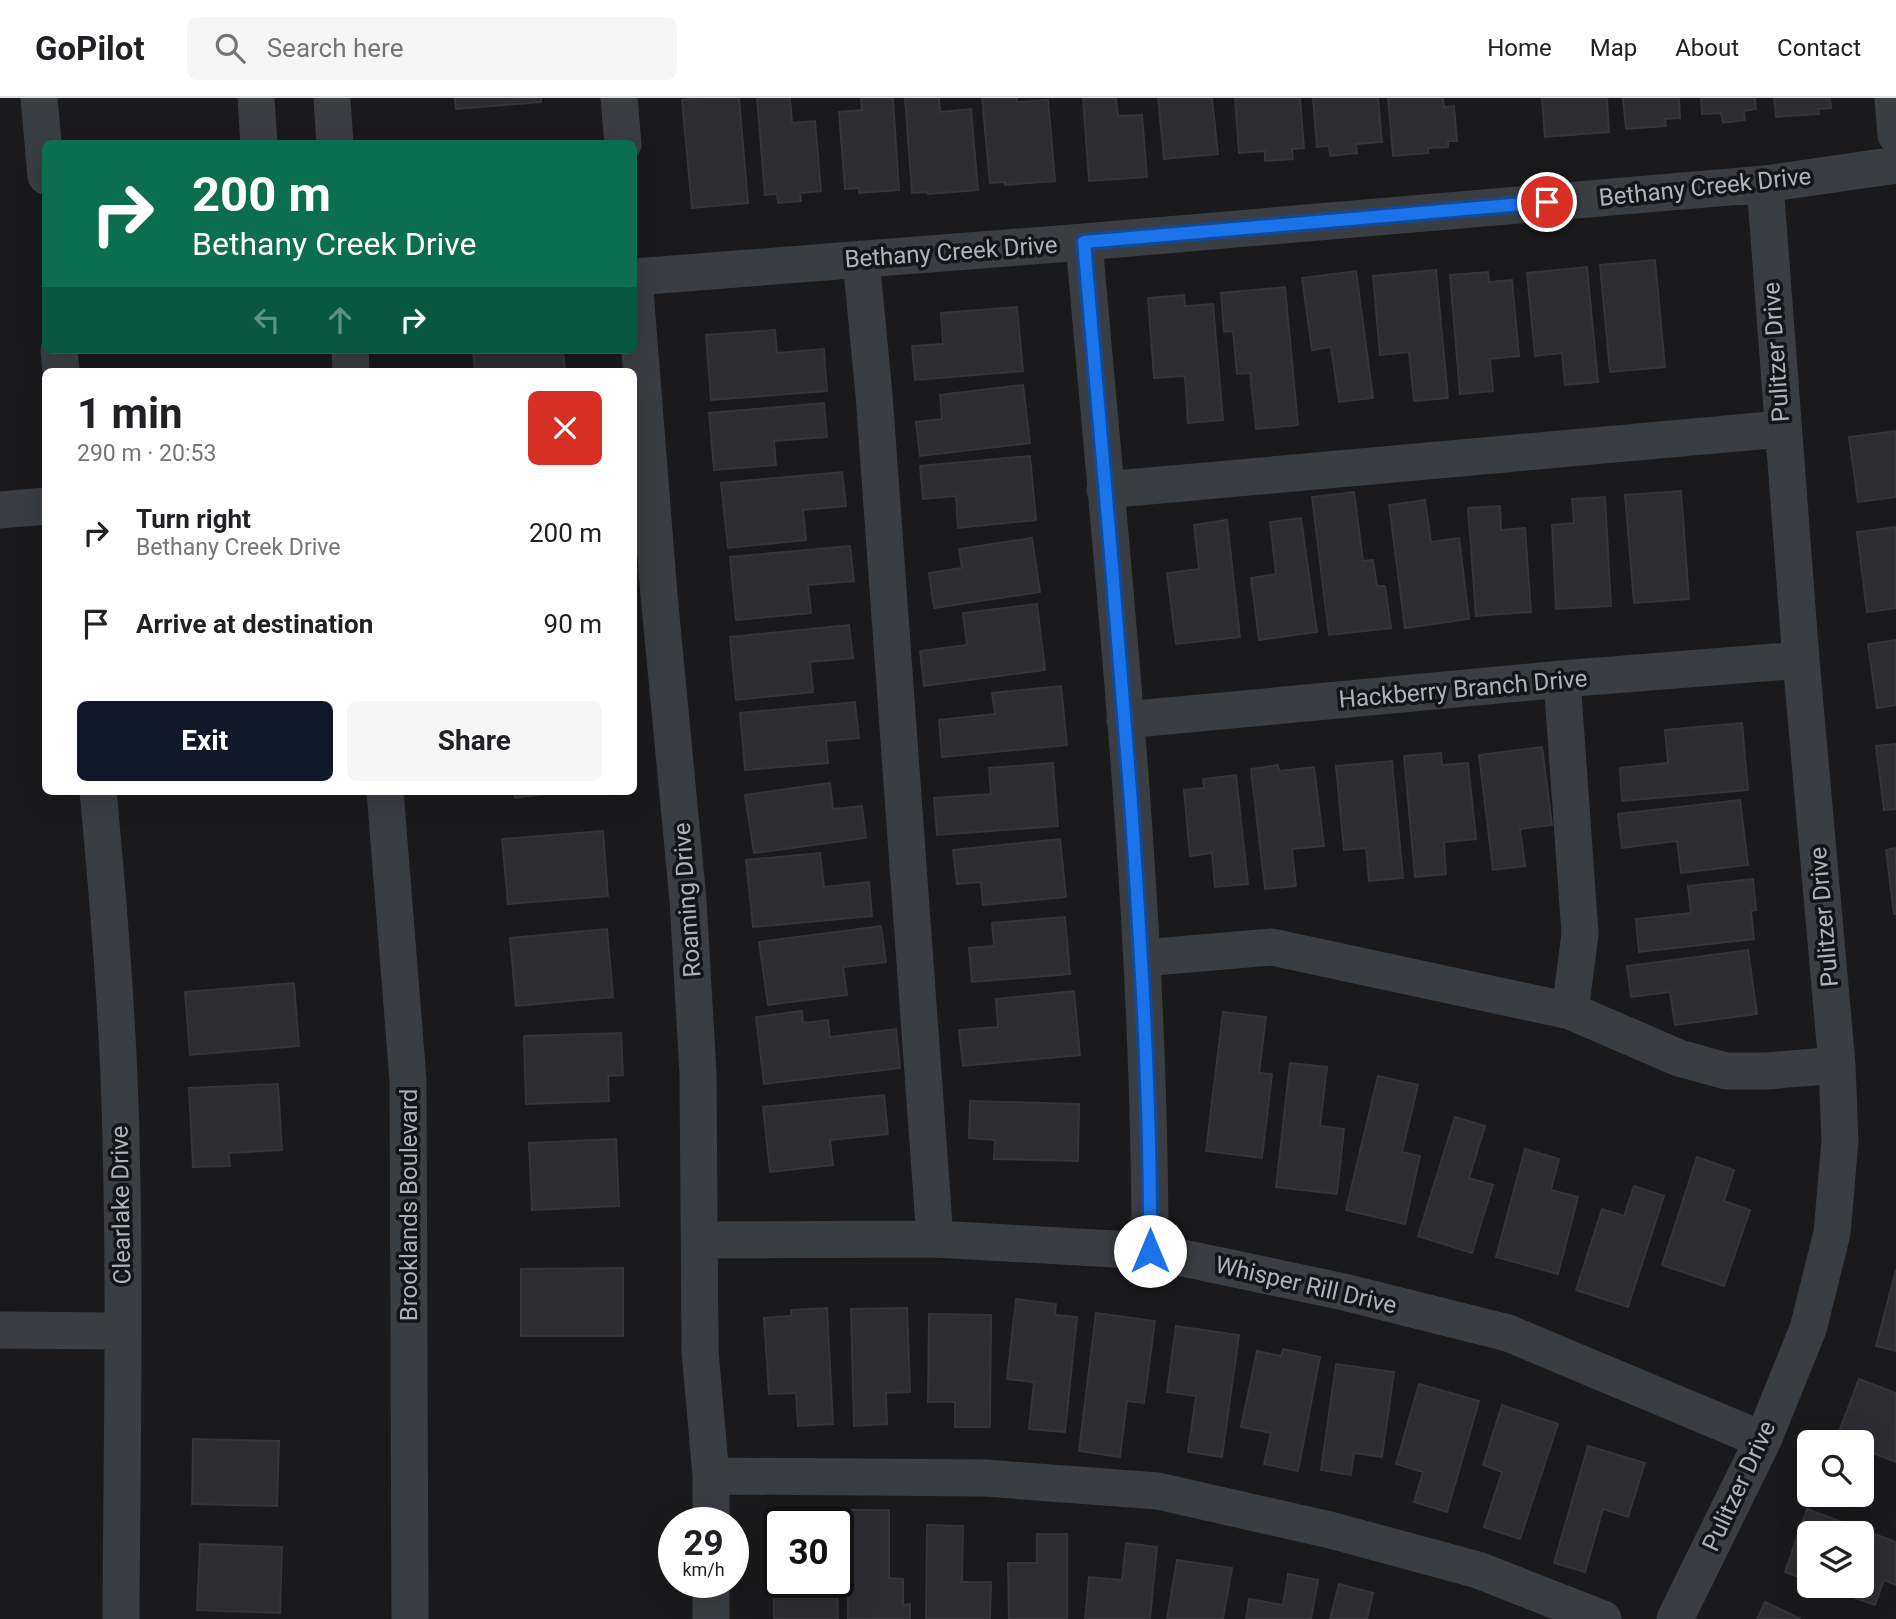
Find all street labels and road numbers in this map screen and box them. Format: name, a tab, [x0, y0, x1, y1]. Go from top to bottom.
street label: Bethany Creek Drive	[1597, 162, 1813, 212]
street label: Bethany Creek Drive	[844, 231, 1058, 273]
street label: Pulitzer Drive	[1757, 281, 1795, 423]
street label: Hackberry Branch Drive	[1338, 664, 1588, 714]
street label: Roaming Drive	[668, 822, 706, 978]
street label: Pulitzer Drive	[1804, 846, 1844, 988]
street label: Brooklands Boulevard	[395, 1089, 423, 1321]
street label: Clearlake Drive	[106, 1125, 136, 1285]
street label: Whisper Rill Drive	[1213, 1251, 1399, 1319]
street label: Pulitzer Drive	[1697, 1416, 1781, 1556]

